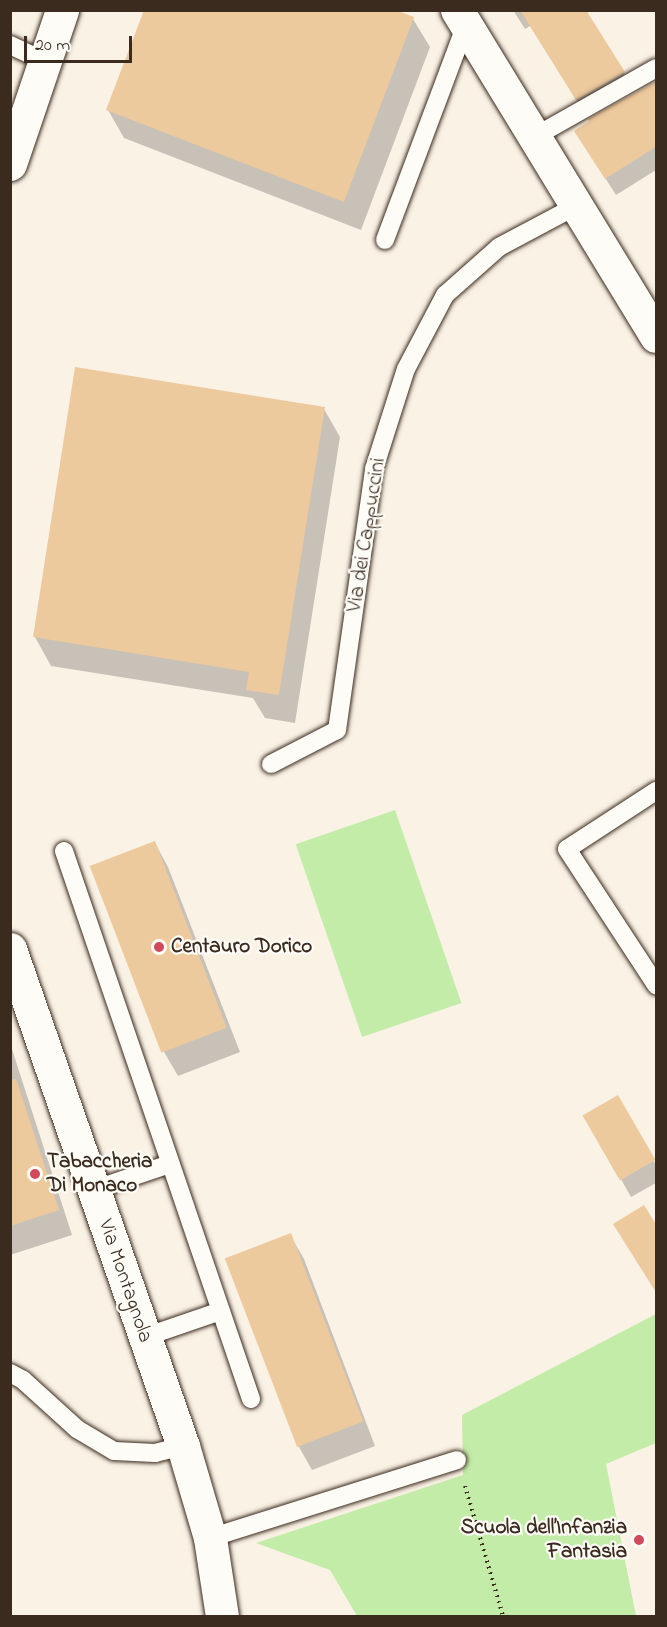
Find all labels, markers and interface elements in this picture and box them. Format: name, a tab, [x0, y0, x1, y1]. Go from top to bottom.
scale bar	[27, 24, 135, 62]
text: 20 m	[35, 33, 70, 59]
street label: Via dei Cappuccini	[342, 456, 392, 614]
place label: Centauro Dorico	[171, 934, 312, 960]
marker: Centauro Dorico	[152, 940, 166, 954]
place label: Tabaccheria Di Monaco	[47, 1149, 152, 1199]
marker: Tabaccheria Di Monaco	[28, 1167, 42, 1181]
street label: Via Montagnola	[92, 1216, 158, 1346]
place label: Scuola dell’Infanzia Fantasia	[461, 1515, 627, 1565]
marker: Scuola dell’Infanzia Fantasia	[632, 1533, 646, 1547]

